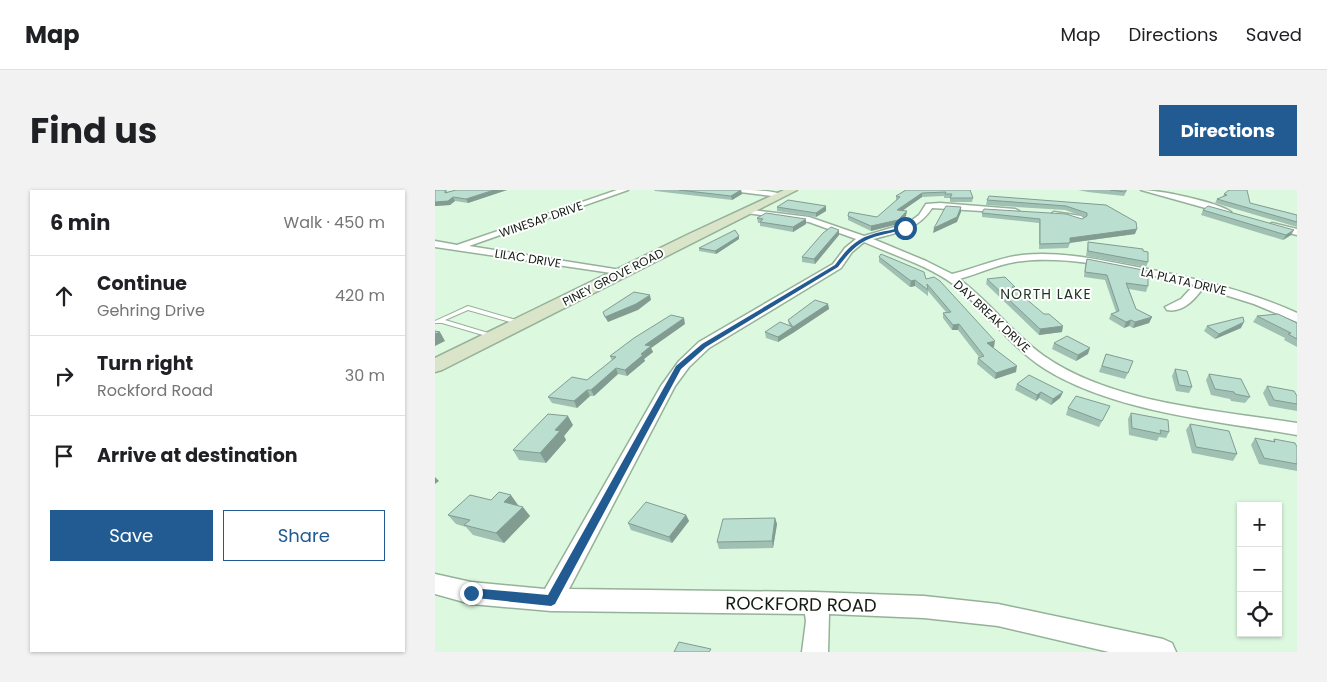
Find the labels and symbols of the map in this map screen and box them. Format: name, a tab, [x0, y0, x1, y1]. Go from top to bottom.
street label: WINESAP DRIVE	[497, 197, 585, 241]
route start	[894, 217, 917, 240]
street label: LILAC DRIVE	[494, 244, 562, 272]
street label: PINEY GROVE ROAD	[559, 244, 667, 310]
street label: LA PLATA DRIVE	[1139, 263, 1229, 299]
street label: DAY BREAK DRIVE	[950, 276, 1034, 356]
district label: NORTH LAKE	[1000, 284, 1092, 304]
route end	[460, 582, 483, 605]
street label: ROCKFORD ROAD	[725, 590, 877, 618]

